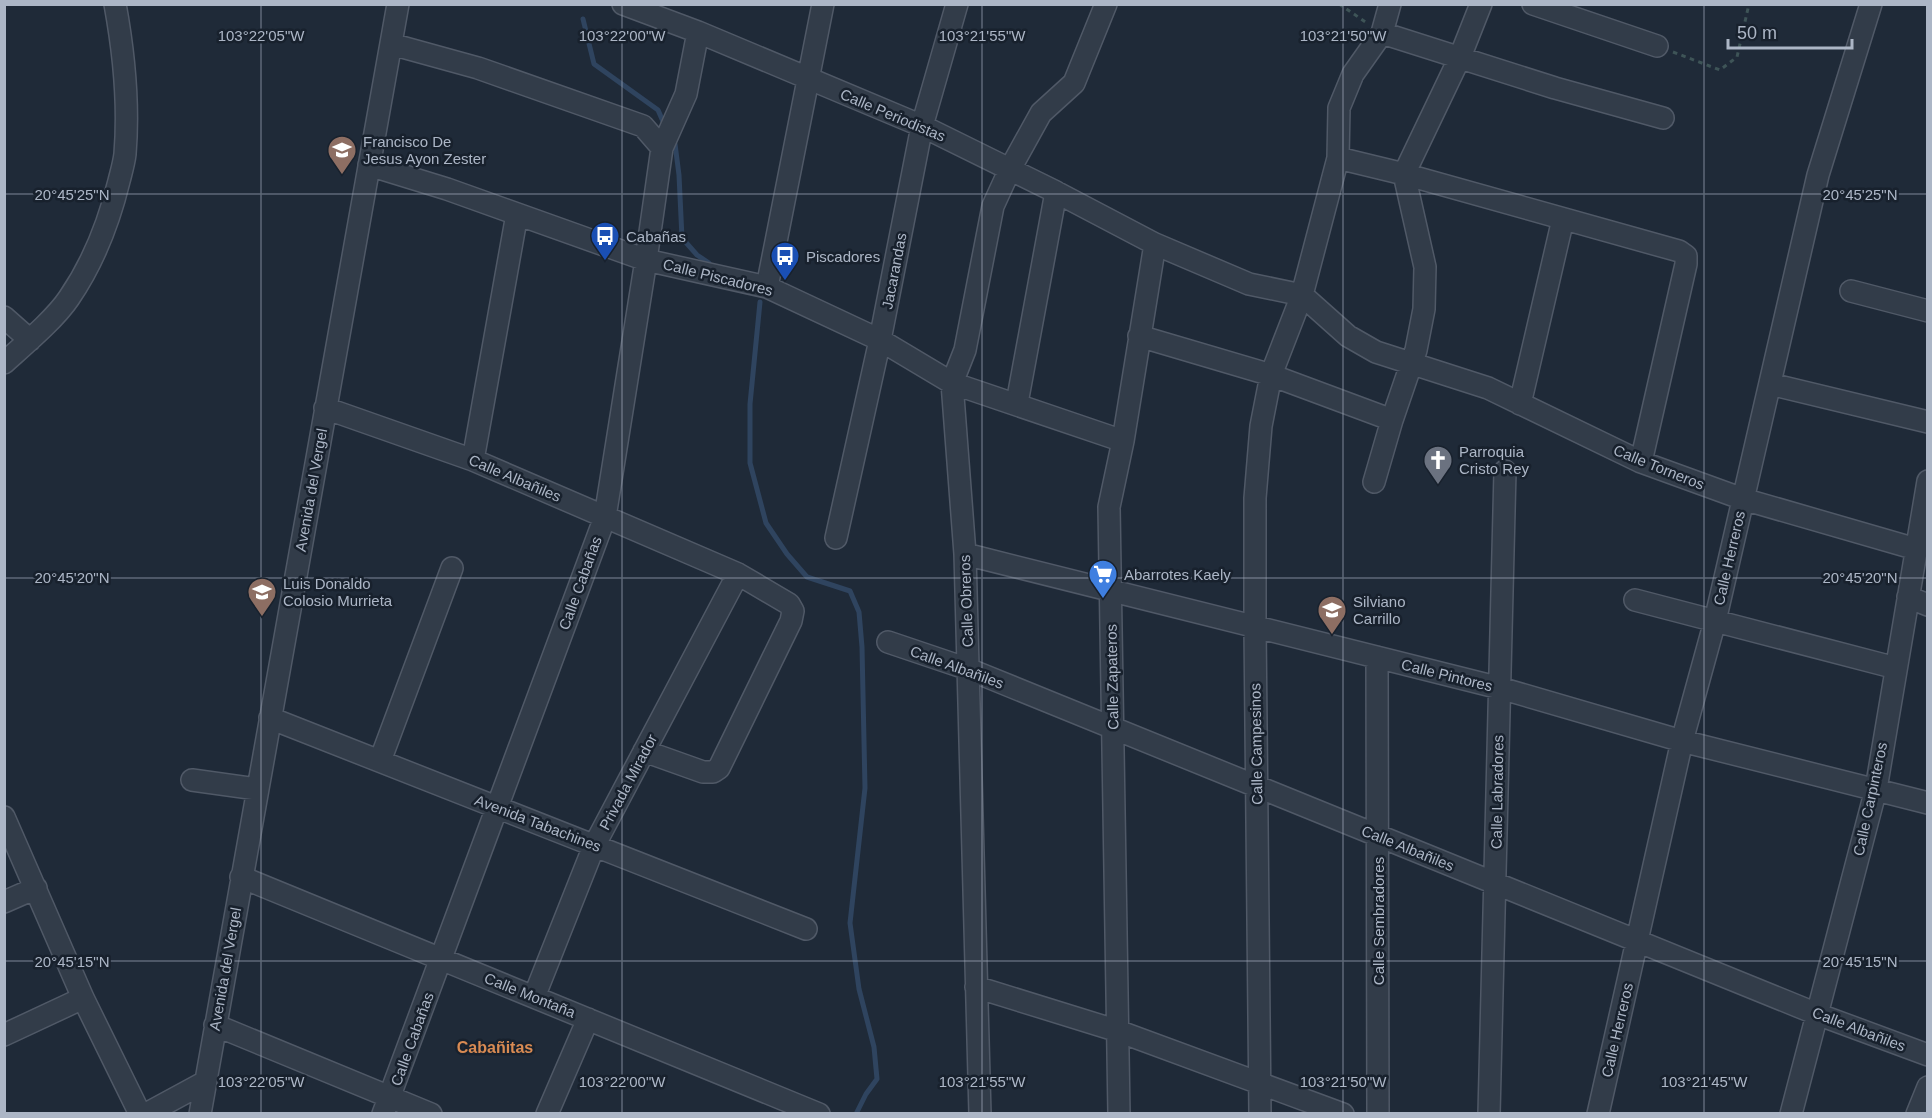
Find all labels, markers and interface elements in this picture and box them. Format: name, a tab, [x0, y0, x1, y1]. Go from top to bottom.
scale bar	[1728, 12, 1852, 50]
text: 50 m	[1737, 23, 1777, 43]
text: 103°22'05"W	[218, 27, 305, 44]
text: 103°22'00"W	[579, 27, 666, 44]
text: 103°21'55"W	[939, 27, 1026, 44]
text: 103°21'50"W	[1300, 27, 1387, 44]
street label: Calle Periodistas	[838, 85, 948, 145]
place label: Francisco De Jesus Ayon Zester	[363, 133, 486, 167]
school or university icon: Francisco De Jesus Ayon Zester	[326, 134, 358, 176]
text: 20°45'25"N	[34, 186, 110, 203]
text: 20°45'25"N	[1822, 186, 1898, 203]
bus stop icon: Cabañas	[589, 220, 621, 262]
place label: Cabañas	[626, 228, 686, 245]
street label: Jacarandas	[878, 231, 910, 311]
bus stop icon: Piscadores	[769, 240, 801, 282]
place label: Piscadores	[806, 248, 880, 265]
street label: Calle Piscadores	[661, 255, 775, 299]
street label: Avenida del Vergel	[292, 427, 330, 553]
street label: Calle Torneros	[1611, 441, 1707, 493]
place label: Parroquia Cristo Rey	[1459, 443, 1530, 477]
church icon: Parroquia Cristo Rey	[1422, 444, 1454, 486]
street label: Calle Albañiles	[466, 451, 564, 505]
street label: Calle Herreros	[1710, 509, 1748, 607]
street label: Calle Cabañas	[555, 534, 605, 632]
street label: Calle Obreros	[956, 554, 976, 648]
supermarket icon: Abarrotes Kaely	[1087, 558, 1119, 600]
place label: Abarrotes Kaely	[1124, 566, 1231, 583]
text: 20°45'20"N	[34, 569, 110, 586]
text: 20°45'20"N	[1822, 569, 1898, 586]
place label: Luis Donaldo Colosio Murrieta	[283, 575, 393, 609]
school or university icon: Luis Donaldo Colosio Murrieta	[246, 576, 278, 618]
place label: Silviano Carrillo	[1353, 593, 1406, 627]
school or university icon: Silviano Carrillo	[1316, 594, 1348, 636]
street label: Calle Zapateros	[1103, 624, 1121, 730]
street label: Calle Albañiles	[908, 642, 1006, 692]
street label: Calle Pintores	[1400, 655, 1494, 695]
street label: Calle Campesinos	[1246, 683, 1266, 805]
street label: Privada Mirador	[596, 731, 660, 833]
street label: Calle Labradores	[1488, 735, 1506, 849]
street label: Calle Carpinteros	[1850, 741, 1890, 857]
street label: Avenida Tabachines	[473, 791, 603, 855]
street label: Calle Albañiles	[1359, 822, 1457, 874]
street label: Calle Sembradores	[1370, 857, 1387, 985]
street label: Avenida del Vergel	[206, 906, 244, 1032]
text: 20°45'15"N	[34, 953, 110, 970]
text: 20°45'15"N	[1822, 953, 1898, 970]
street label: Calle Montaña	[482, 969, 579, 1021]
street label: Calle Herreros	[1598, 981, 1636, 1079]
street label: Calle Cabañas	[387, 990, 437, 1088]
street label: Calle Albañiles	[1810, 1003, 1908, 1055]
district label: Cabañitas	[457, 1039, 533, 1056]
text: 103°22'05"W	[218, 1073, 305, 1090]
text: 103°22'00"W	[579, 1073, 666, 1090]
text: 103°21'55"W	[939, 1073, 1026, 1090]
text: 103°21'50"W	[1300, 1073, 1387, 1090]
text: 103°21'45"W	[1661, 1073, 1748, 1090]

